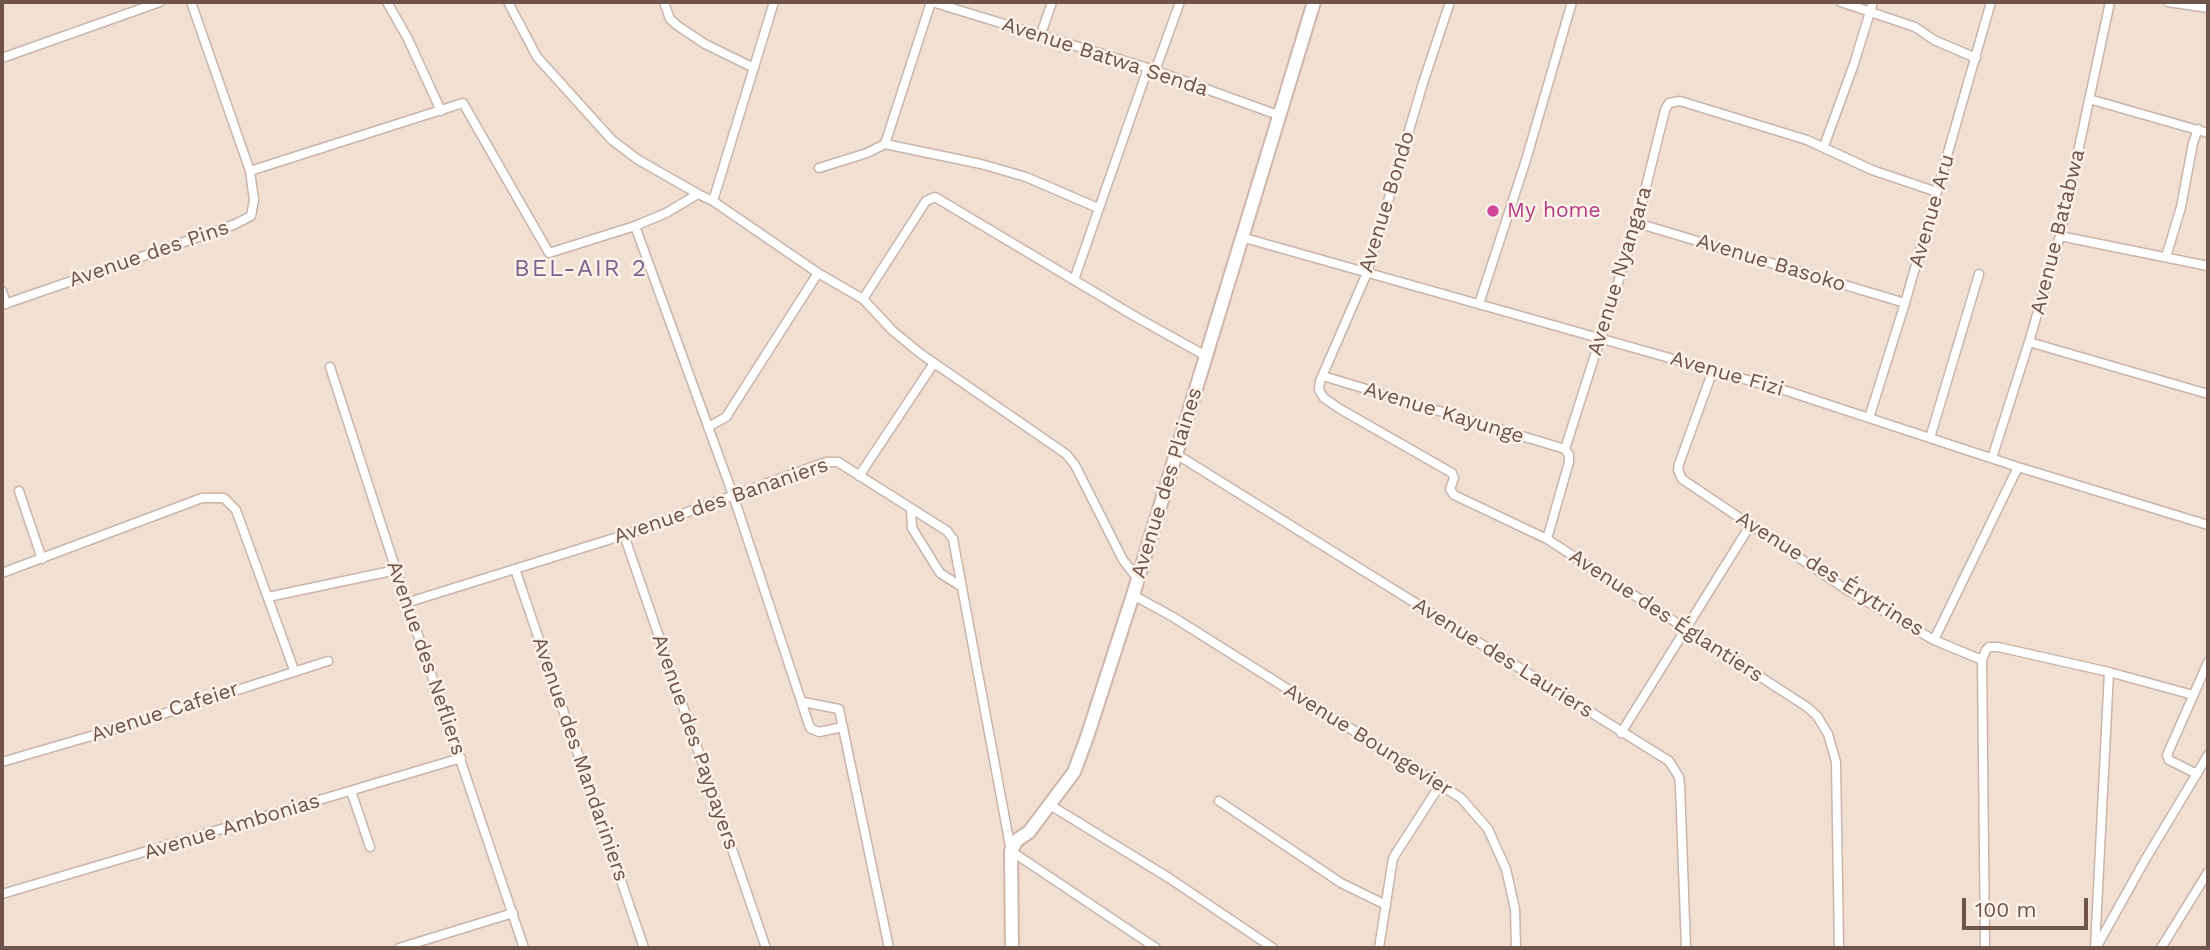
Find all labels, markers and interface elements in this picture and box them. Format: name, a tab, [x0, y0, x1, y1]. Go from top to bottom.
street label: Avenue Batwa Senda	[999, 12, 1211, 102]
street label: Avenue Bondo	[1354, 128, 1420, 276]
street label: Avenue Batabwa	[2025, 147, 2091, 317]
street label: Avenue Aru	[1904, 151, 1960, 271]
street label: Avenue Nyangara	[1582, 183, 1658, 359]
place label: My home	[1507, 198, 1601, 224]
marker: My home	[1485, 203, 1501, 219]
street label: Avenue des Pins	[66, 215, 232, 293]
street label: Avenue Basoko	[1693, 228, 1849, 298]
district label: BEL-AIR 2	[515, 255, 647, 283]
street label: Avenue Fizi	[1667, 346, 1787, 402]
street label: Avenue Kayunge	[1361, 377, 1527, 449]
street label: Avenue des Plaines	[1126, 385, 1208, 581]
street label: Avenue des Bananiers	[610, 452, 832, 550]
street label: Avenue des Érytrines	[1731, 506, 1929, 642]
street label: Avenue des Églantiers	[1564, 544, 1768, 688]
street label: Avenue des Nefliers	[381, 558, 471, 758]
street label: Avenue des Lauriers	[1408, 592, 1598, 724]
street label: Avenue des Paypayers	[646, 631, 744, 853]
street label: Avenue des Mandariniers	[526, 634, 634, 884]
street label: Avenue Cafeier	[88, 676, 242, 748]
street label: Avenue Boungevier	[1279, 678, 1457, 802]
street label: Avenue Ambonias	[141, 788, 323, 866]
scale bar	[1965, 884, 2091, 928]
text: 100 m	[1975, 897, 2037, 922]

